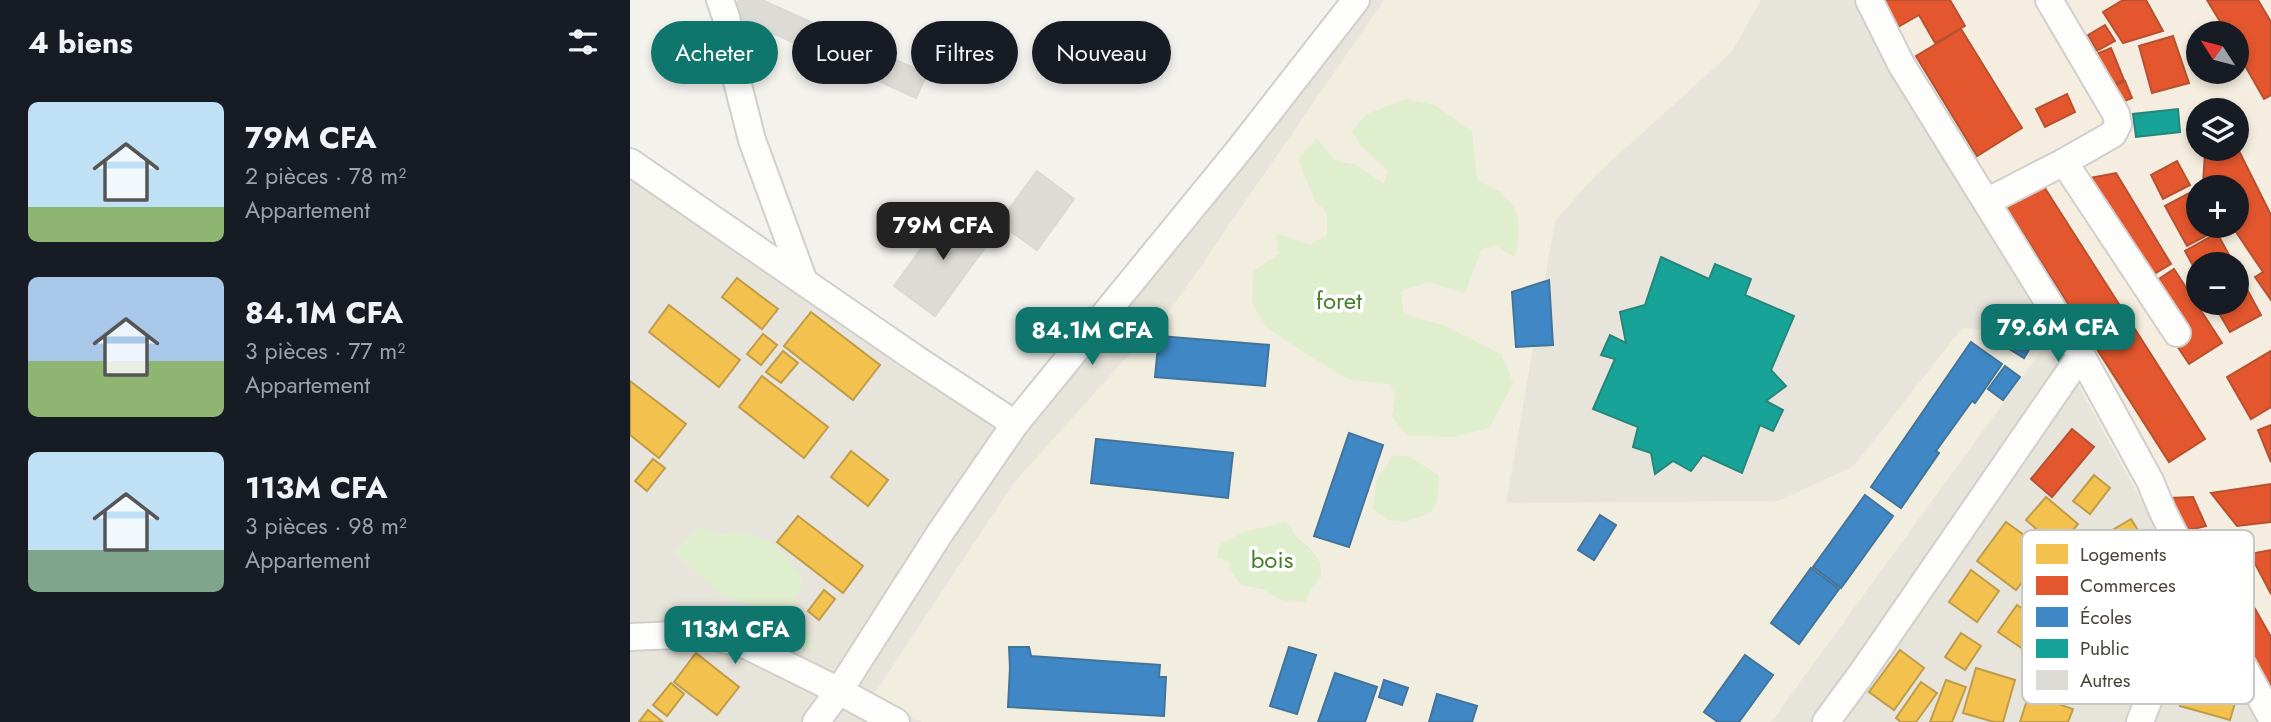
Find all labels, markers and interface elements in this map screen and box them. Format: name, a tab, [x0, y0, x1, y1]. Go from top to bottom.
text: 4 biens	[28, 21, 133, 64]
chip: Acheter	[651, 21, 778, 84]
chip: Louer	[792, 21, 897, 84]
chip: Filtres	[911, 21, 1018, 84]
chip: Nouveau	[1032, 21, 1171, 84]
north arrow	[2186, 21, 2249, 84]
map controls	[2186, 21, 2249, 315]
icon: filters	[564, 23, 602, 61]
button: layers	[2186, 98, 2249, 161]
text: 79M CFA	[245, 116, 376, 159]
icon: home	[84, 130, 168, 214]
text: 2 pièces · 78 m²	[245, 159, 406, 193]
button: +	[2186, 175, 2249, 238]
text: Appartement	[245, 193, 370, 227]
pin: 79M CFA	[878, 202, 1008, 262]
text: 79M CFA	[893, 208, 993, 242]
button: −	[2186, 252, 2249, 315]
park label: foret	[1316, 283, 1362, 318]
text: 84.1M CFA	[245, 291, 403, 334]
pin: 79.6M CFA	[1978, 304, 2138, 364]
icon: home	[84, 305, 168, 389]
pin: 84.1M CFA	[1012, 308, 1172, 367]
text: 79.6M CFA	[1997, 310, 2119, 344]
text: 84.1M CFA	[1031, 313, 1153, 347]
text: 3 pièces · 77 m²	[245, 334, 405, 368]
text: Appartement	[245, 368, 370, 402]
text: 113M CFA	[245, 466, 387, 509]
icon: home	[84, 480, 168, 564]
text: 3 pièces · 98 m²	[245, 509, 407, 543]
legend	[2022, 530, 2254, 704]
text: Logements	[2080, 541, 2167, 568]
park label: bois	[1251, 542, 1293, 577]
text: Appartement	[245, 543, 370, 577]
text: Commerces	[2080, 572, 2176, 599]
text: Écoles	[2080, 604, 2132, 631]
pin: 113M CFA	[663, 606, 807, 666]
text: 113M CFA	[680, 612, 790, 646]
text: Public	[2080, 635, 2129, 662]
text: Autres	[2080, 667, 2131, 694]

